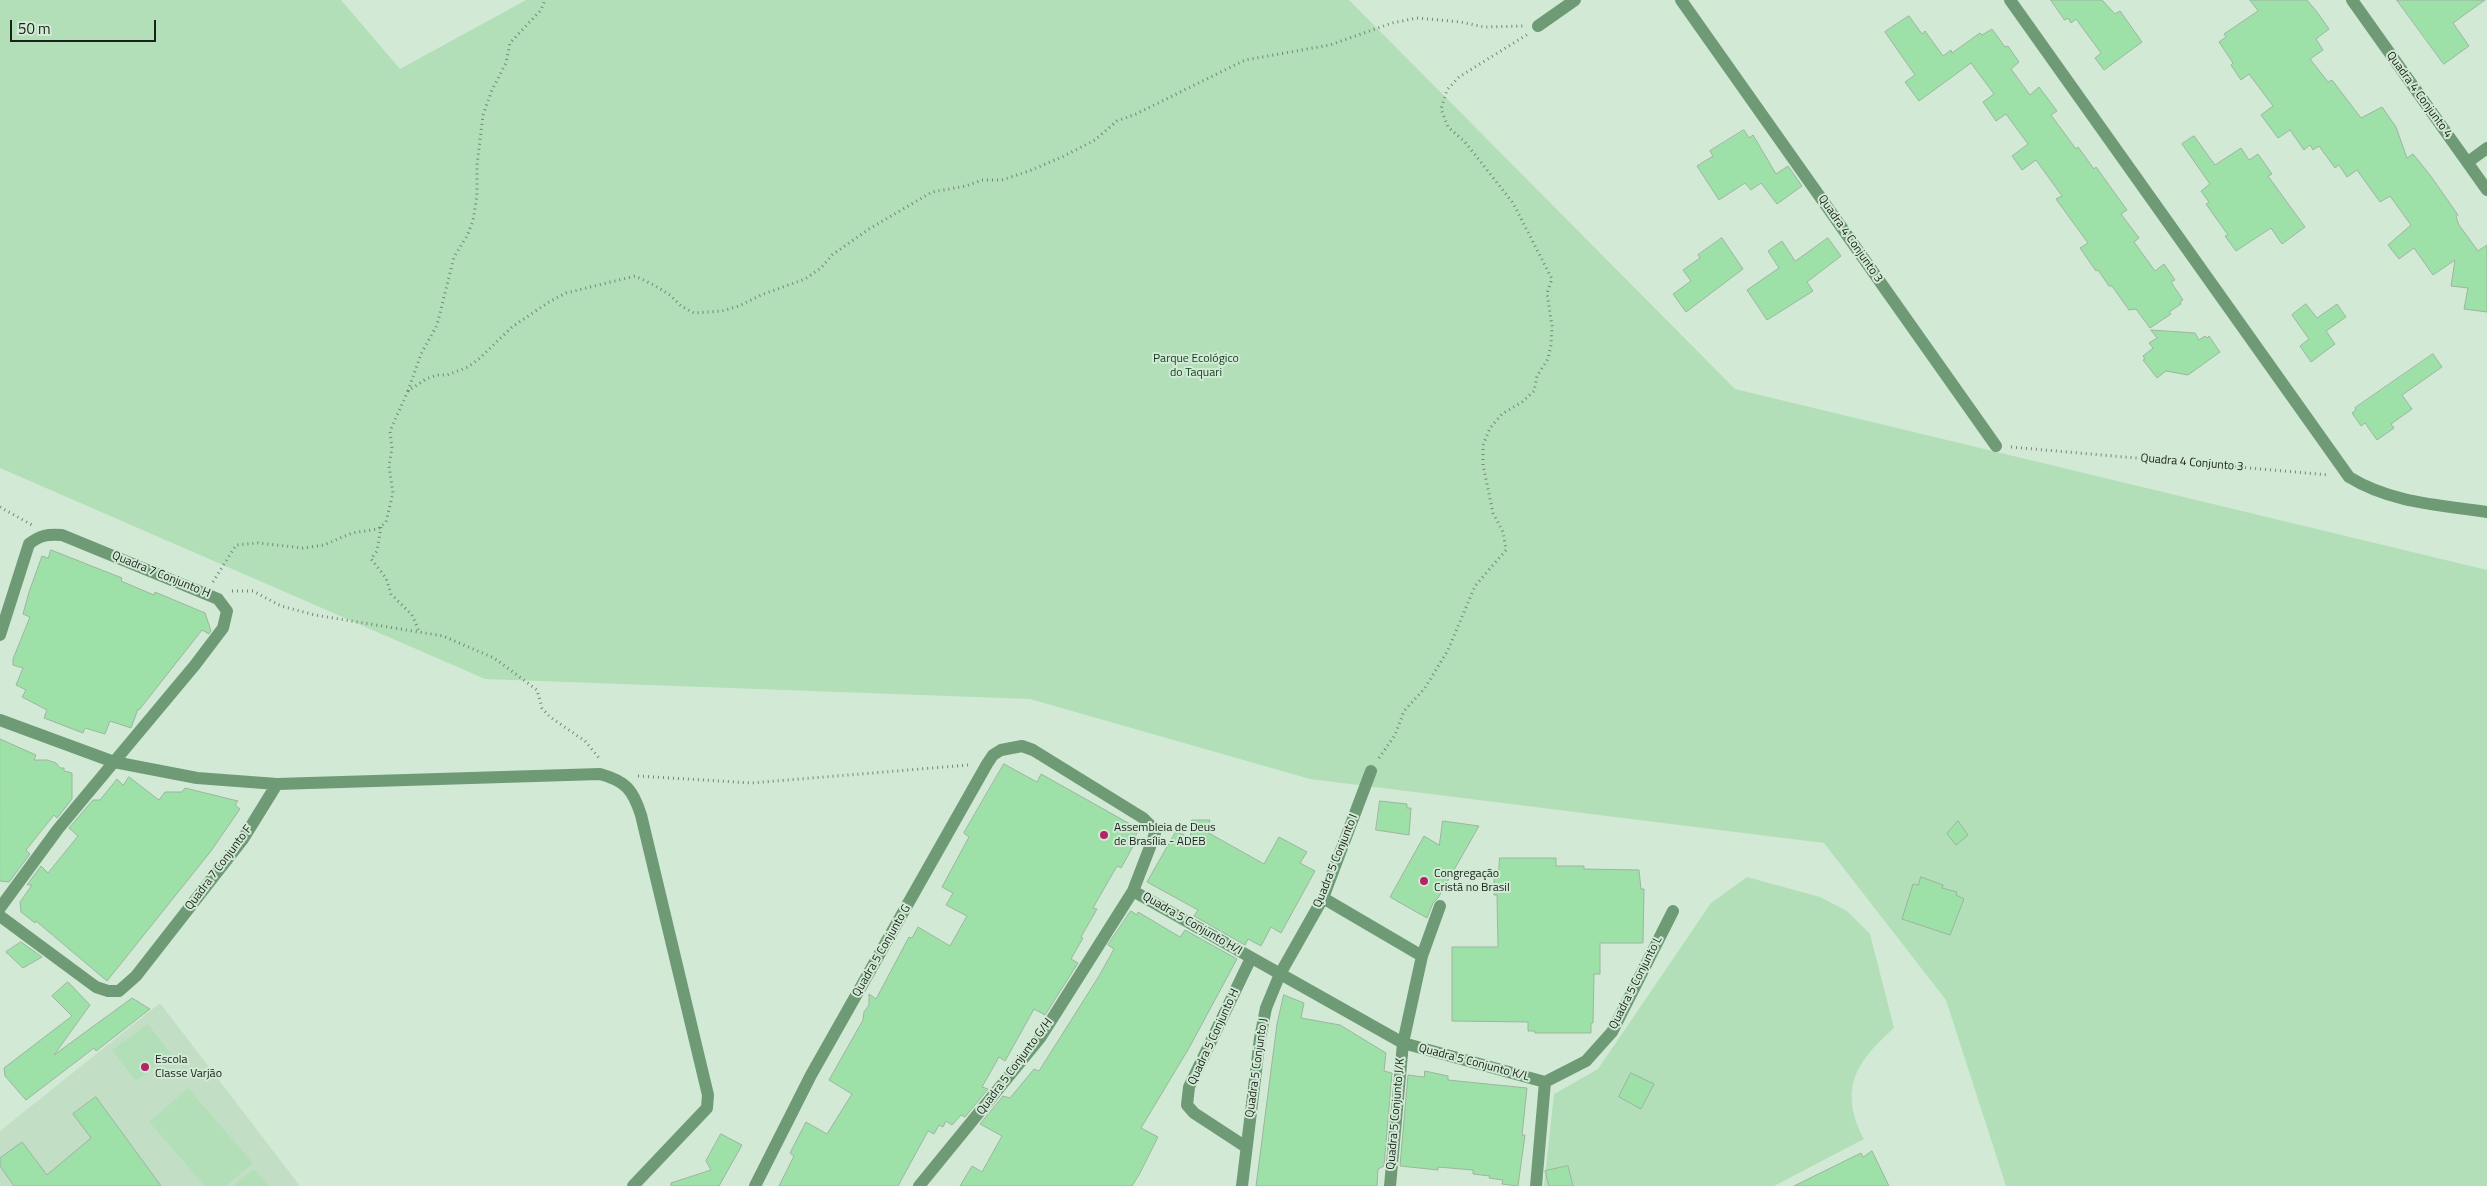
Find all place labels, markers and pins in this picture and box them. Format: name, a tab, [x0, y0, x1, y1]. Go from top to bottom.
place label: Assembleia de Deus de Brasília - ADEB	[1114, 821, 1216, 849]
marker: Assembleia de Deus de Brasília - ADEB	[1098, 829, 1110, 841]
place label: Congregação Cristã no Brasil	[1434, 867, 1510, 895]
marker: Congregação Cristã no Brasil	[1418, 875, 1430, 887]
place label: Escola Classe Varjão	[155, 1053, 222, 1081]
marker: Escola Classe Varjão	[139, 1061, 151, 1073]

